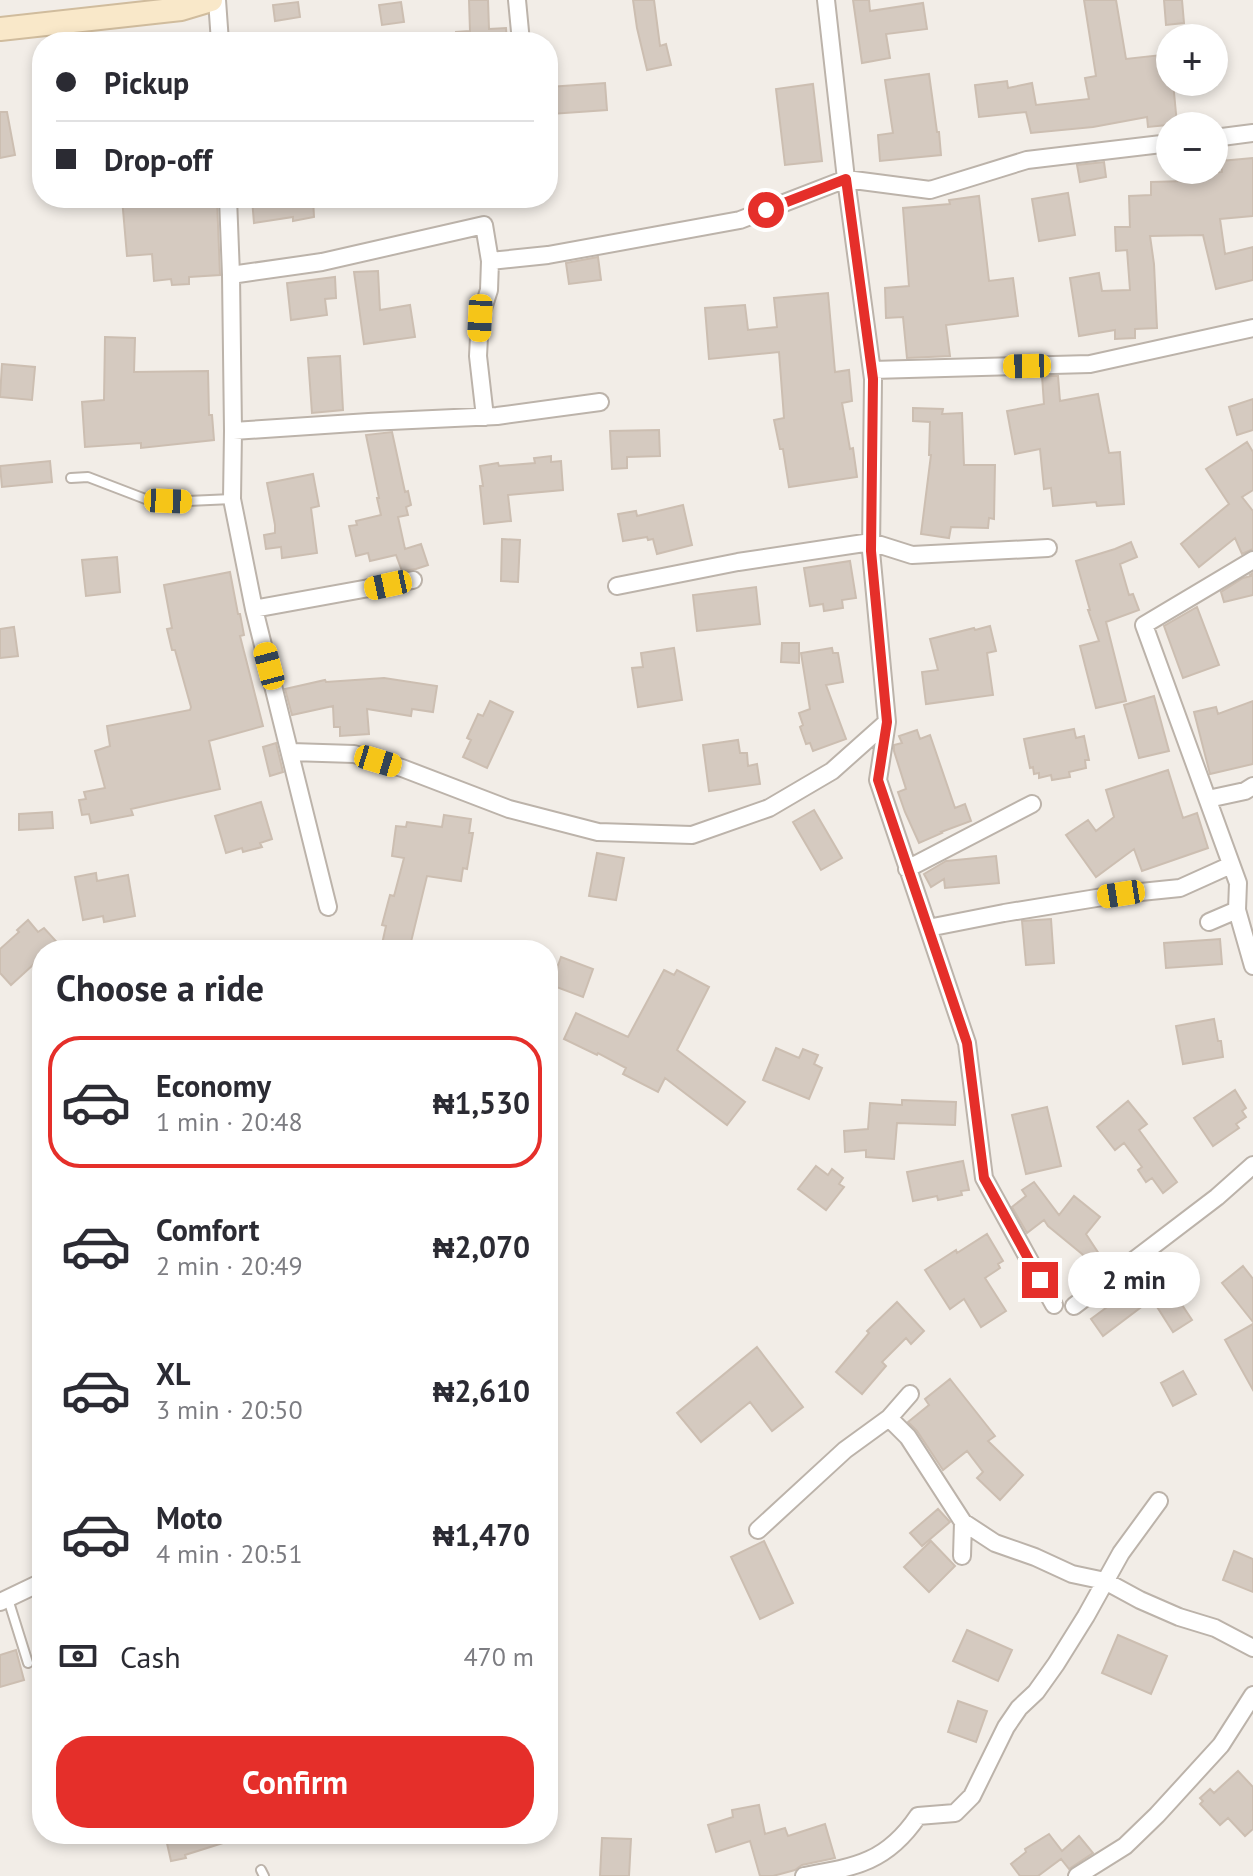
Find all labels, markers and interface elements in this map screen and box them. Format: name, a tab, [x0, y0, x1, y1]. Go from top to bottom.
map controls	[1156, 24, 1228, 184]
button: +	[1156, 24, 1228, 96]
text: Pickup	[104, 63, 189, 102]
button: −	[1156, 112, 1228, 184]
text: Drop-off	[104, 140, 212, 179]
route start	[748, 192, 784, 228]
car	[467, 293, 493, 343]
car	[1003, 354, 1051, 378]
car	[144, 488, 192, 514]
car	[362, 568, 414, 602]
car	[251, 640, 287, 692]
car	[352, 743, 404, 779]
car	[1095, 878, 1147, 910]
text: Choose a ride	[56, 964, 264, 1011]
icon: car	[60, 1066, 132, 1138]
text: Economy	[156, 1066, 271, 1105]
text: ₦1,530	[433, 1083, 530, 1122]
text: 1 min · 20:48	[156, 1105, 303, 1138]
icon: car	[60, 1210, 132, 1282]
text: Comfort	[156, 1210, 259, 1249]
text: ₦2,070	[433, 1227, 530, 1266]
text: 2 min · 20:49	[156, 1249, 303, 1282]
callout: 2 min	[1068, 1252, 1200, 1308]
route end	[1022, 1262, 1058, 1298]
text: 2 min	[1102, 1263, 1166, 1296]
icon: car	[60, 1354, 132, 1426]
text: XL	[156, 1354, 190, 1393]
text: ₦2,610	[433, 1371, 530, 1410]
text: 3 min · 20:50	[156, 1393, 303, 1426]
icon: car	[60, 1498, 132, 1570]
text: Moto	[156, 1498, 223, 1537]
text: ₦1,470	[433, 1515, 530, 1554]
text: 4 min · 20:51	[156, 1537, 303, 1570]
icon: cash	[56, 1634, 100, 1678]
text: Cash	[120, 1637, 181, 1676]
text: 470 m	[463, 1640, 534, 1673]
button: Confirm	[56, 1736, 534, 1828]

